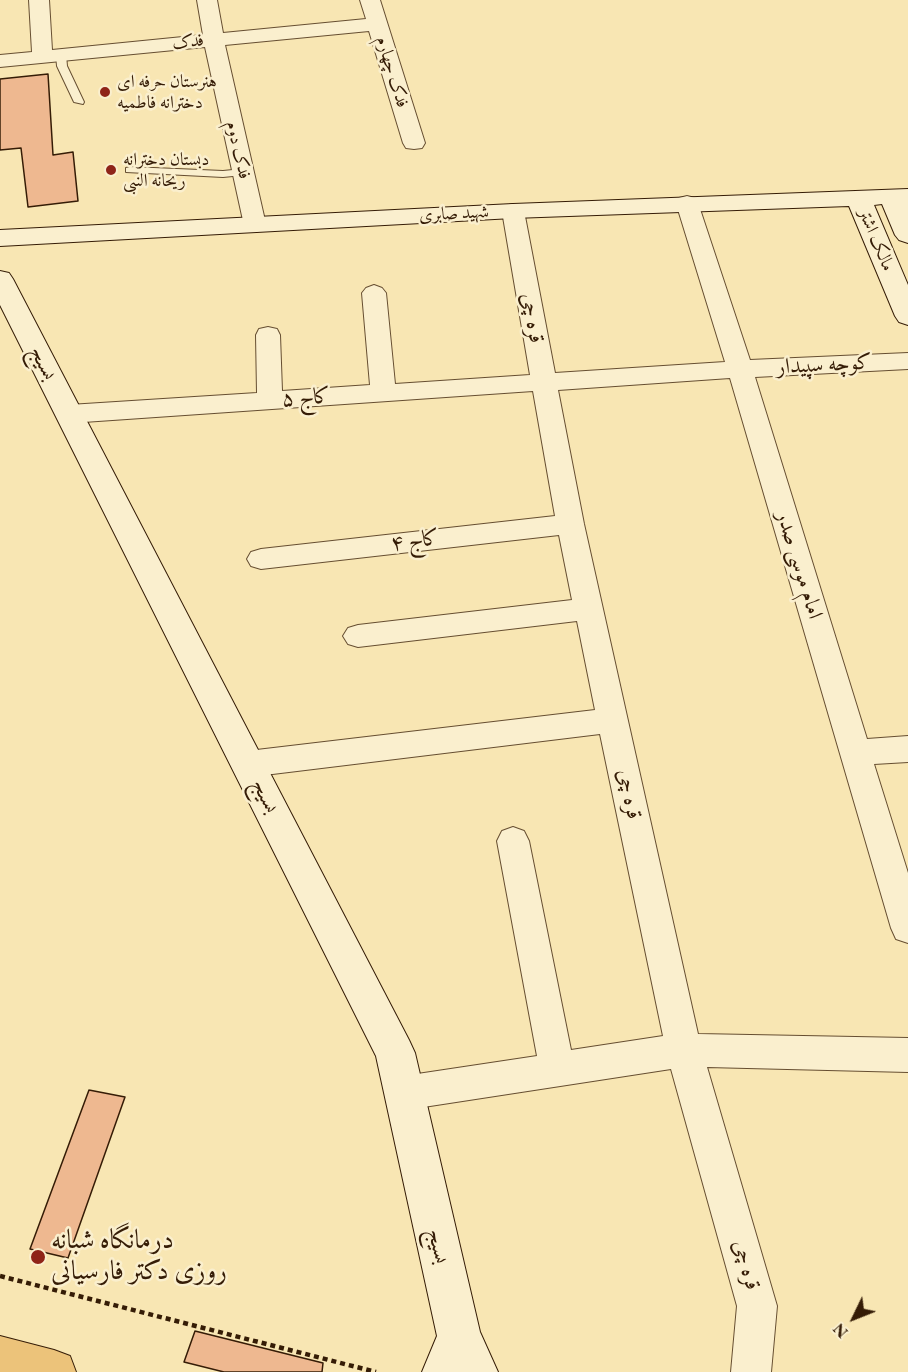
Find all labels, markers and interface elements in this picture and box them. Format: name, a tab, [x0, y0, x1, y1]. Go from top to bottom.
street label: فدک	[171, 30, 205, 54]
street label: فدک چهارم	[371, 34, 413, 110]
place label: هنرستان حرفه ای دخترانه فاطمیه	[117, 71, 217, 113]
marker: هنرستان حرفه ای دخترانه فاطمیه	[98, 85, 112, 99]
street label: فدک دوم	[221, 119, 255, 181]
place label: دبستان دخترانه ریحانه النبی	[123, 149, 209, 192]
marker: دبستان دخترانه ریحانه النبی	[104, 163, 118, 177]
street label: شهید صابری	[419, 201, 489, 227]
street label: مالک اشتر	[853, 206, 899, 274]
street label: قره چی	[515, 291, 549, 345]
street label: بسیج	[23, 341, 63, 385]
street label: کوچه سپیدار	[776, 349, 872, 381]
street label: کاج ۵	[281, 383, 331, 413]
street label: امام موسی صدر	[770, 508, 828, 622]
street label: کاج ۴	[389, 525, 441, 557]
street label: قره چی	[611, 767, 647, 821]
street label: بسیج	[245, 774, 285, 818]
place label: درمانگاه شبانه روزی دکتر فارسیانی	[51, 1225, 227, 1288]
street label: بسیج	[421, 1226, 455, 1266]
street label: قره چی	[726, 1237, 766, 1293]
marker: درمانگاه شبانه روزی دکتر فارسیانی	[29, 1248, 47, 1266]
north arrow	[824, 1288, 884, 1348]
text: N	[828, 1319, 853, 1343]

